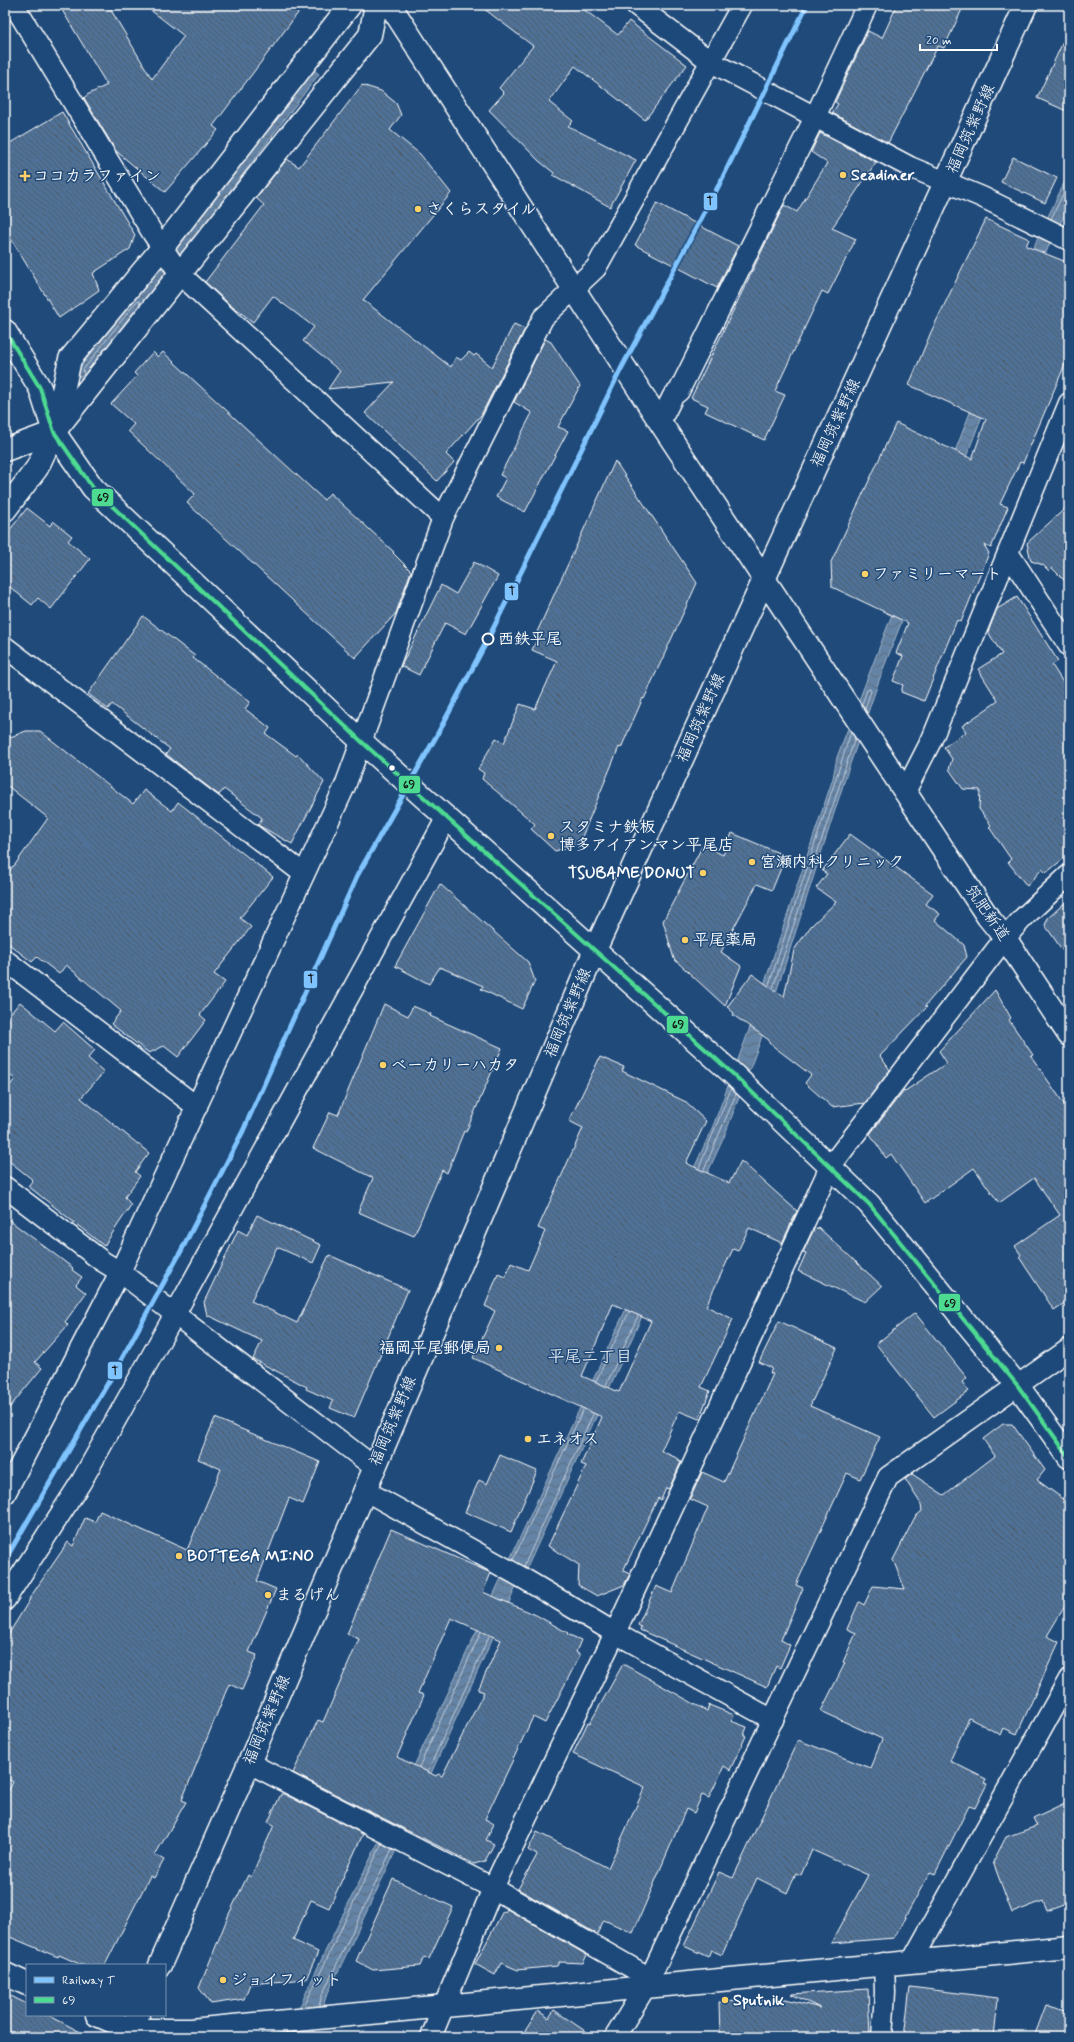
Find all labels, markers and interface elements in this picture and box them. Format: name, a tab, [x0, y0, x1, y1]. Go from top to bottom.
scale bar	[920, 26, 997, 52]
text: 20 m	[926, 33, 952, 49]
street label: 福岡筑紫野線	[942, 81, 1000, 177]
place label: Seadiner	[851, 165, 915, 186]
place label: ココカラファイン	[33, 166, 161, 187]
marker: Seadiner	[838, 170, 848, 180]
marker: ココカラファイン	[20, 171, 30, 181]
line badge: T	[703, 192, 718, 211]
text: T	[707, 195, 714, 209]
place label: さくらスタイル	[426, 199, 537, 220]
marker: さくらスタイル	[413, 204, 423, 214]
street label: 福岡筑紫野線	[806, 375, 866, 471]
line badge: 69	[91, 488, 114, 507]
text: 69	[97, 491, 110, 505]
place label: ファミリーマート	[873, 564, 1002, 585]
marker: ファミリーマート	[860, 569, 870, 579]
line badge: T	[504, 582, 519, 601]
text: T	[509, 585, 516, 599]
place label: 西鉄平尾	[498, 629, 562, 650]
marker: 西鉄平尾	[481, 632, 495, 646]
street label: 福岡筑紫野線	[672, 670, 730, 766]
unlabelled marker	[387, 763, 397, 773]
line badge: 69	[398, 775, 421, 794]
text: 69	[403, 778, 416, 792]
place label: スタミナ鉄板 博多アイアンマン平尾店	[559, 817, 734, 856]
marker: スタミナ鉄板 博多アイアンマン平尾店	[546, 831, 556, 841]
place label: 宮瀬内科クリニック	[760, 852, 904, 873]
marker: 宮瀬内科クリニック	[747, 857, 757, 867]
place label: TSUBAME DONUT	[568, 863, 695, 884]
marker: TSUBAME DONUT	[698, 868, 708, 878]
street label: 筑肥新道	[960, 881, 1014, 945]
place label: 平尾薬局	[693, 930, 757, 951]
marker: 平尾薬局	[680, 935, 690, 945]
street label: 福岡筑紫野線	[540, 965, 596, 1061]
line badge: T	[303, 970, 318, 989]
text: T	[308, 973, 315, 987]
line badge: 69	[666, 1015, 689, 1034]
text: 69	[672, 1018, 685, 1032]
place label: ベーカリーハカタ	[391, 1055, 519, 1076]
marker: ベーカリーハカタ	[378, 1060, 388, 1070]
line badge: 69	[938, 1293, 961, 1312]
text: 69	[944, 1297, 957, 1311]
place label: 福岡平尾郵便局	[379, 1338, 491, 1359]
marker: 福岡平尾郵便局	[494, 1343, 504, 1353]
district label: 平尾二丁目	[548, 1346, 633, 1368]
line badge: T	[107, 1361, 123, 1380]
text: T	[112, 1365, 119, 1379]
street label: 福岡筑紫野線	[365, 1373, 421, 1469]
place label: エネオス	[536, 1429, 599, 1450]
marker: エネオス	[523, 1434, 533, 1444]
place label: BOTTEGA MI:NO	[187, 1546, 314, 1567]
marker: BOTTEGA MI:NO	[174, 1551, 184, 1561]
place label: まるげん	[276, 1585, 340, 1606]
marker: まるげん	[263, 1590, 273, 1600]
street label: 福岡筑紫野線	[239, 1672, 295, 1768]
legend	[26, 1964, 166, 2016]
place label: ジョイフィット	[231, 1970, 342, 1991]
text: Railway T	[62, 1973, 115, 1989]
marker: ジョイフィット	[218, 1975, 228, 1985]
place label: Sputnik	[733, 1990, 785, 2011]
text: 69	[62, 1993, 75, 2009]
marker: Sputnik	[720, 1995, 730, 2005]

